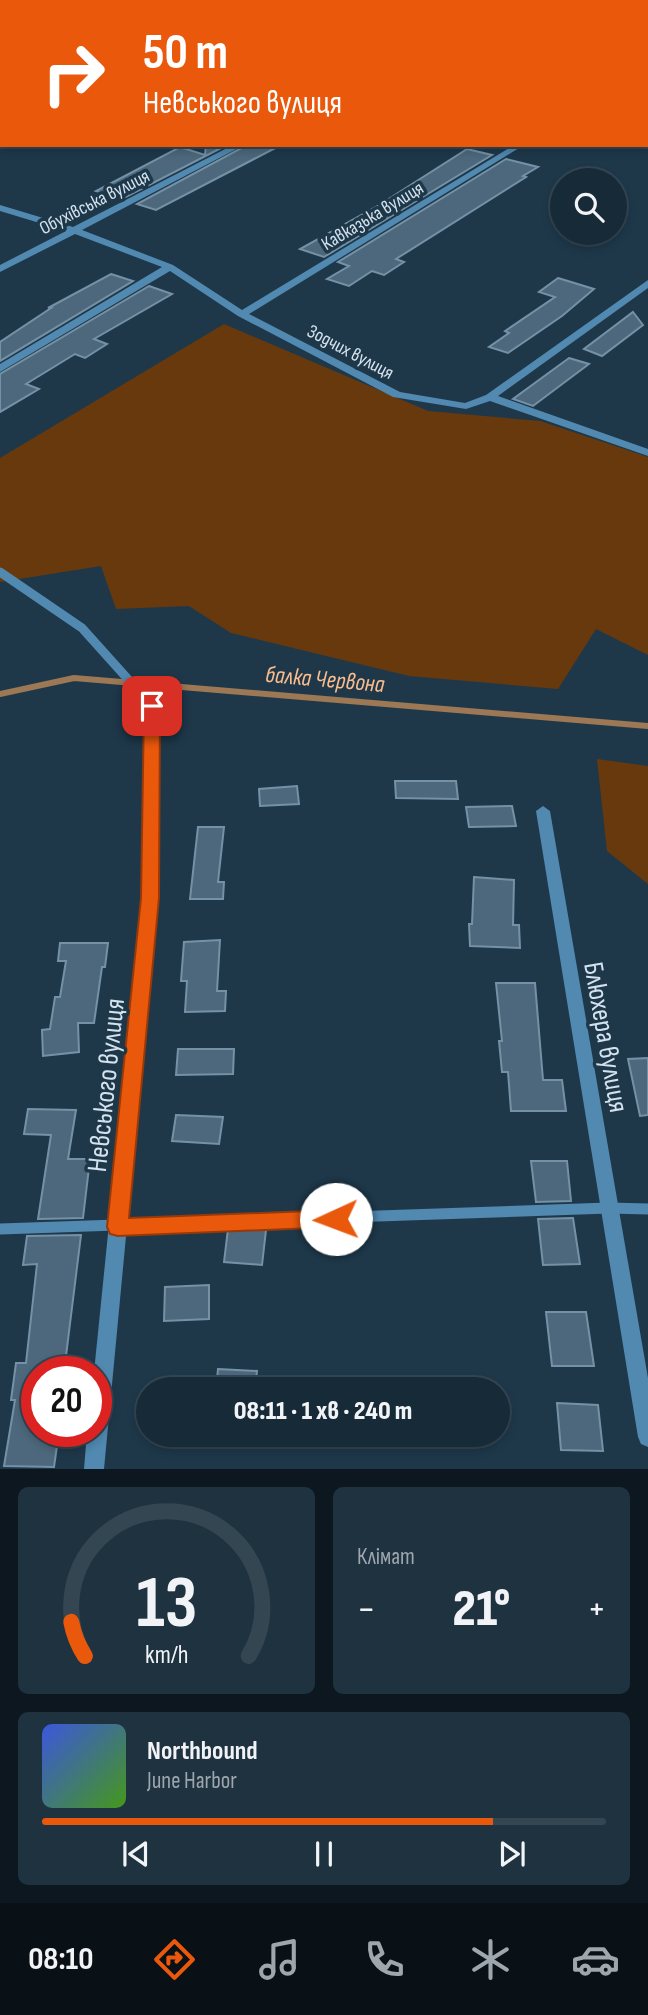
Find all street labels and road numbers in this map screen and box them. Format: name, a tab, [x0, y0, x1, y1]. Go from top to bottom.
street label: Обухівська вулиця	[36, 165, 154, 240]
street label: Кавказька вулиця	[318, 177, 428, 256]
street label: Зодчих вулиця	[303, 320, 398, 385]
street label: Блюхера вулиця	[576, 959, 635, 1115]
street label: Невського вулиця	[81, 997, 132, 1174]

